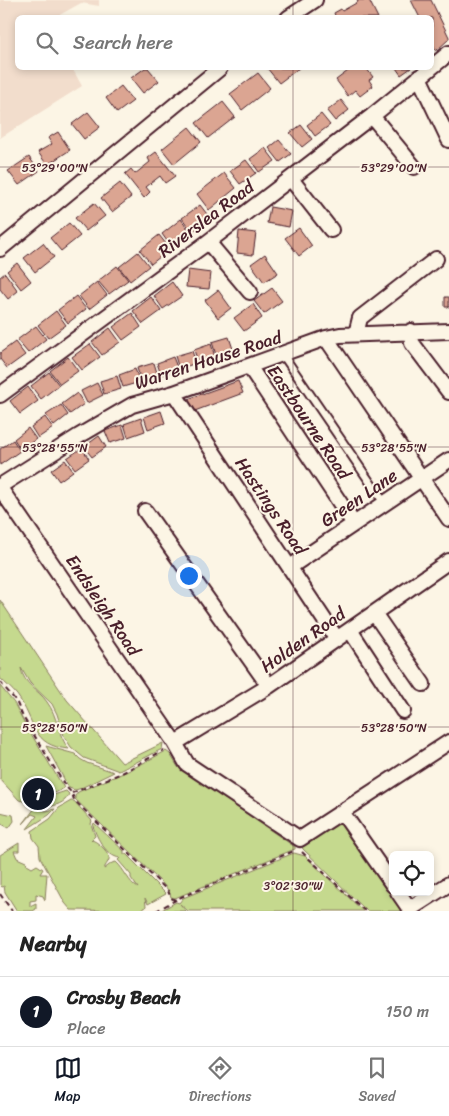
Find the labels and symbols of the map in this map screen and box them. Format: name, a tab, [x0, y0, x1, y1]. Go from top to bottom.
text: 53°29'00"N	[22, 157, 89, 179]
text: 53°29'00"N	[361, 157, 428, 179]
street label: Riverslea Road	[151, 171, 263, 266]
street label: Warren House Road	[130, 321, 287, 399]
street label: Eastbourne Road	[258, 358, 360, 487]
text: 53°28'55"N	[22, 437, 89, 459]
text: 53°28'55"N	[361, 437, 428, 459]
street label: Hastings Road	[226, 450, 317, 563]
street label: Green Lane	[314, 460, 404, 536]
street label: Endsleigh Road	[57, 547, 150, 664]
your location	[176, 563, 202, 589]
street label: Holden Road	[253, 598, 354, 681]
text: 53°28'50"N	[22, 717, 89, 739]
text: 53°28'50"N	[361, 717, 428, 739]
pin: 1	[22, 775, 54, 813]
text: 3°02'30"W	[263, 875, 323, 897]

